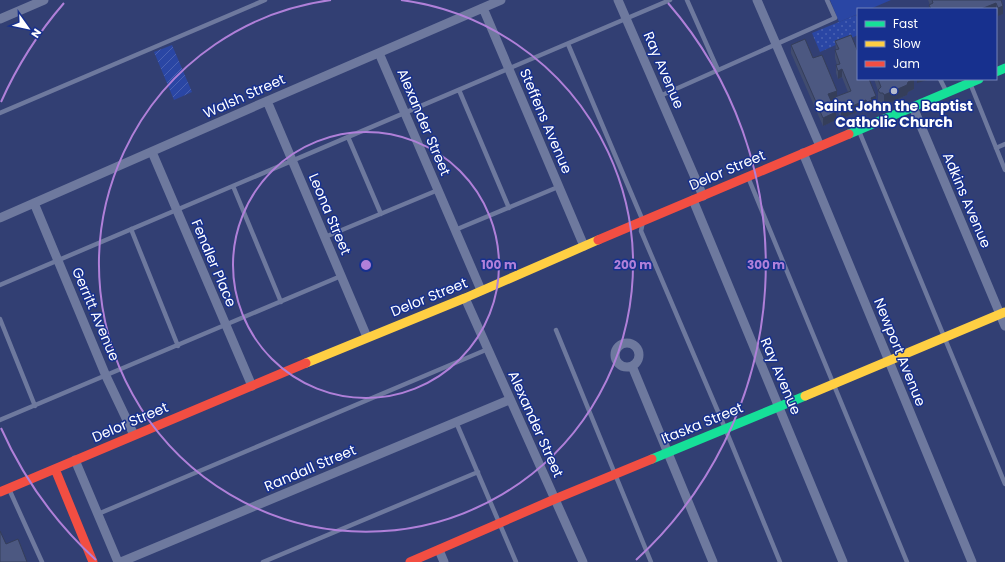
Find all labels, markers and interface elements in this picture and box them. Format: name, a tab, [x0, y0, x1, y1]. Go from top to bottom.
north arrow	[8, 8, 48, 48]
legend	[857, 8, 997, 80]
text: Fast	[893, 15, 918, 32]
text: N	[27, 26, 45, 41]
street label: Ray Avenue	[639, 28, 689, 112]
text: Slow	[893, 35, 921, 52]
text: Jam	[893, 55, 920, 72]
street label: Alexander Street	[392, 65, 456, 179]
street label: Steffens Avenue	[515, 65, 577, 177]
street label: Walsh Street	[200, 69, 288, 123]
marker: Saint John the Baptist Catholic Church	[889, 86, 899, 96]
place label: Saint John the Baptist Catholic Church	[815, 96, 973, 132]
street label: Delor Street	[686, 145, 768, 195]
street label: Adkins Avenue	[938, 149, 996, 251]
street label: Leona Street	[304, 170, 356, 258]
street label: Fendler Place	[187, 216, 242, 310]
text: 100 m	[481, 256, 517, 273]
text: 200 m	[614, 256, 652, 273]
text: 300 m	[747, 256, 785, 273]
centre of rings	[359, 258, 373, 272]
street label: Gerritt Avenue	[67, 264, 125, 364]
street label: Delor Street	[388, 273, 470, 321]
street label: Newport Avenue	[869, 295, 931, 409]
street label: Ray Avenue	[756, 334, 806, 418]
street label: Alexander Street	[504, 367, 568, 481]
street label: Delor Street	[89, 397, 171, 447]
street label: Itaska Street	[658, 397, 746, 449]
street label: Randall Street	[261, 440, 359, 496]

